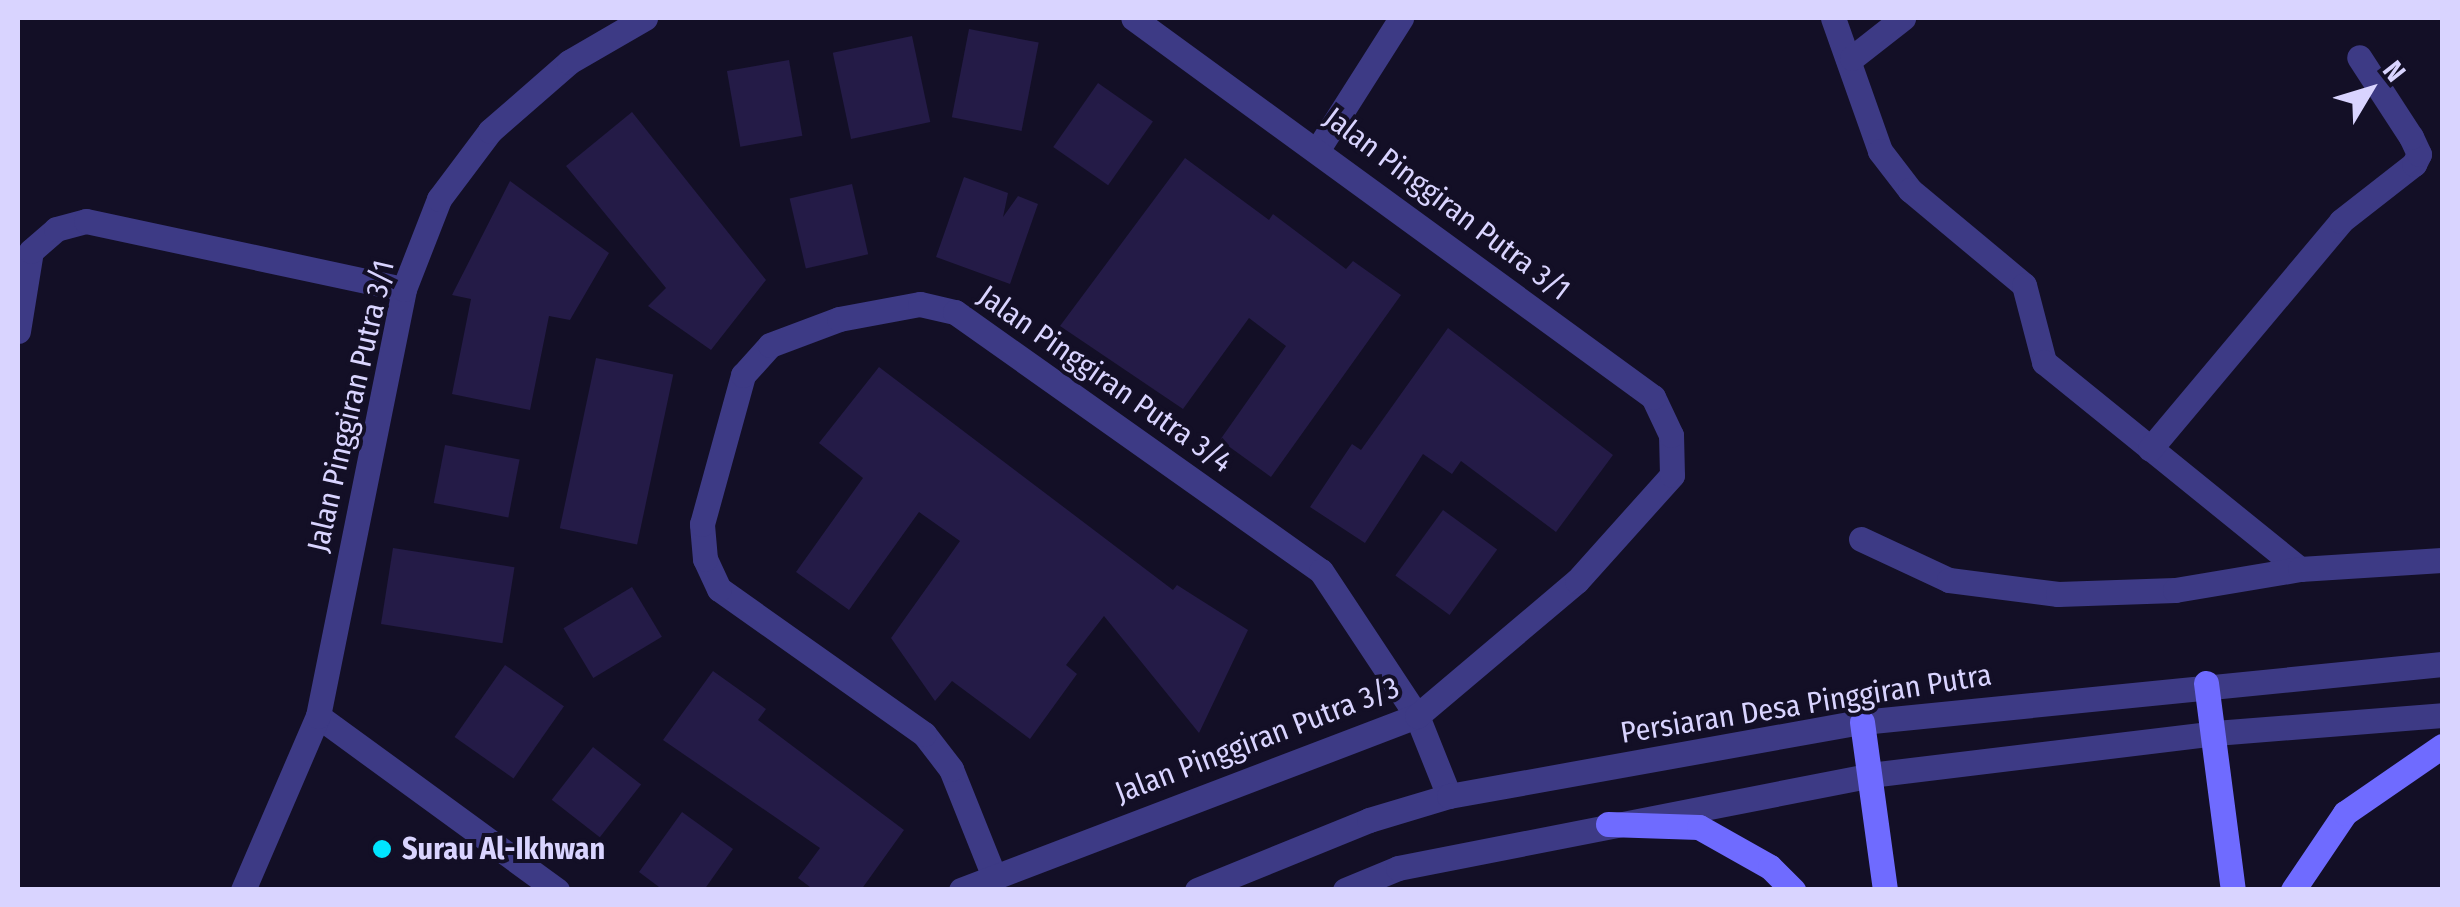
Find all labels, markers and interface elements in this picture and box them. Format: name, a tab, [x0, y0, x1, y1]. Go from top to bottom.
north arrow	[2320, 40, 2420, 140]
text: N	[2376, 54, 2412, 88]
street label: Jalan Pinggiran Putra 3/1	[1317, 100, 1577, 308]
street label: Jalan Pinggiran Putra 3/1	[300, 257, 402, 555]
street label: Jalan Pinggiran Putra 3/4	[971, 278, 1239, 480]
street label: Persiaran Desa Pinggiran Putra	[1618, 657, 1994, 751]
street label: Jalan Pinggiran Putra 3/3	[1110, 669, 1404, 811]
place label: Surau Al-Ikhwan	[402, 831, 605, 867]
marker: Surau Al-Ikhwan	[371, 838, 393, 860]

